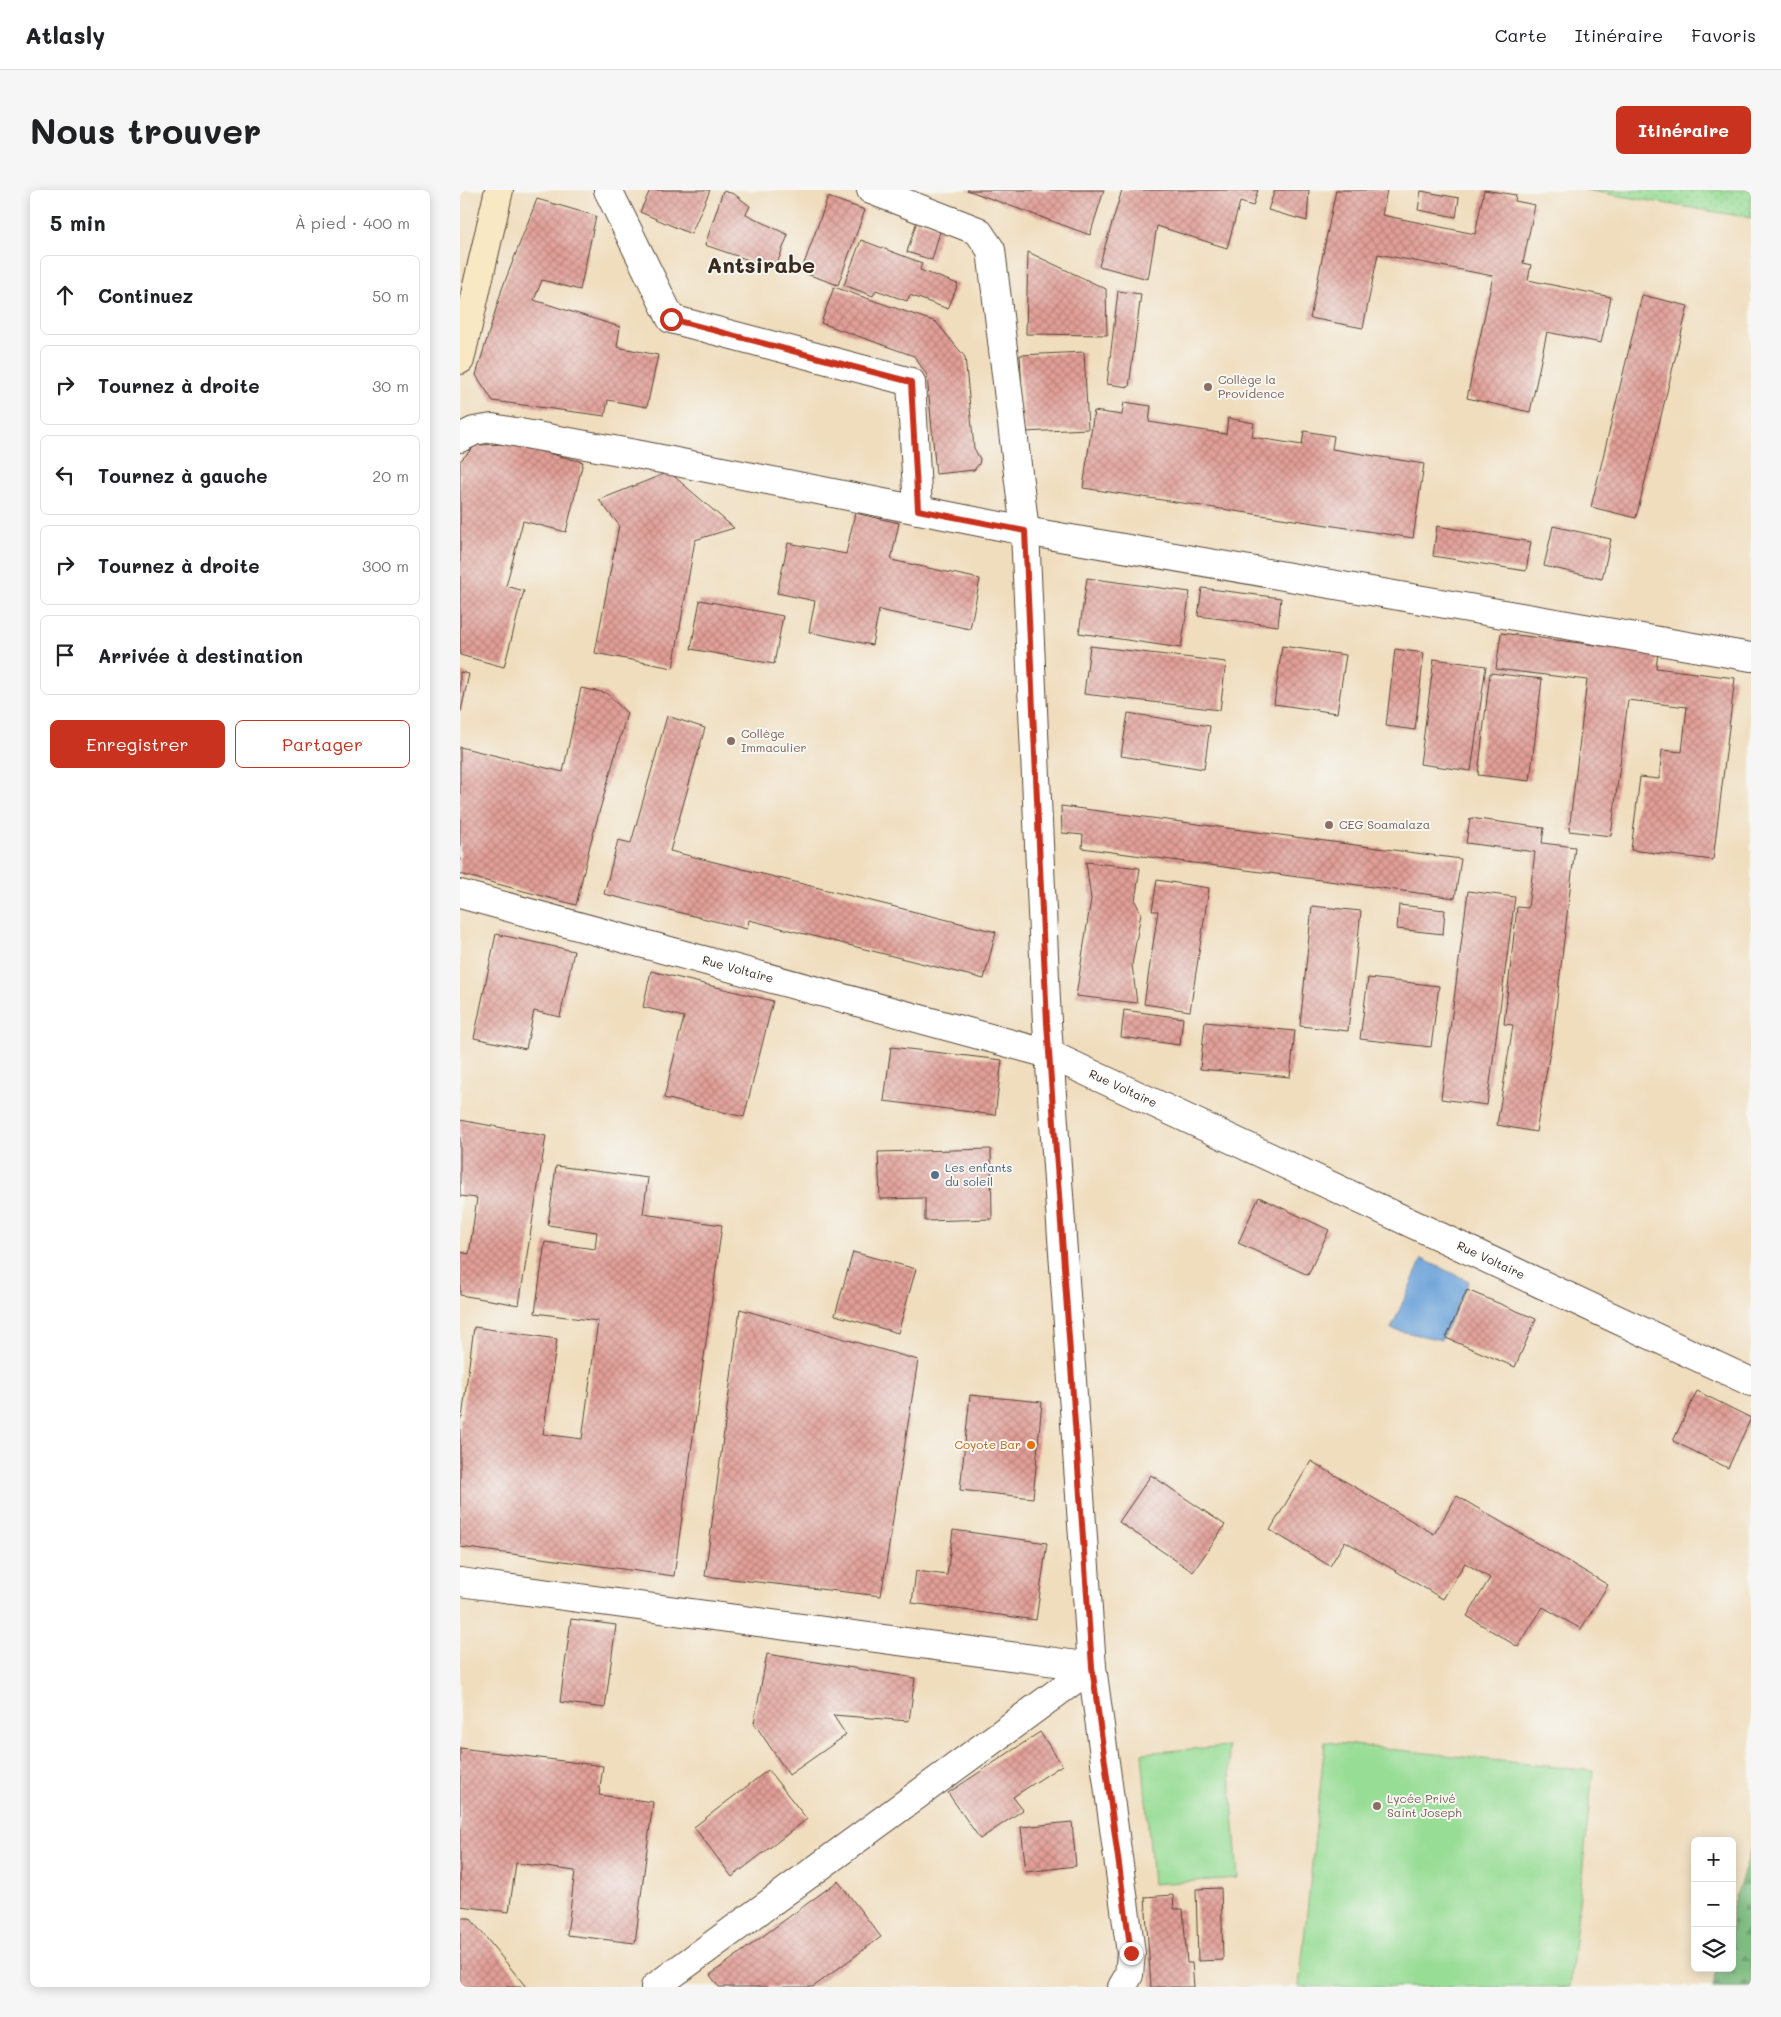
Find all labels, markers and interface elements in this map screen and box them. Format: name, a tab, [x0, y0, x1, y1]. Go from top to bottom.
text: Atlasly	[25, 19, 105, 50]
text: Carte	[1495, 23, 1547, 47]
text: Itinéraire	[1575, 23, 1663, 47]
text: Favoris	[1691, 23, 1756, 47]
button: Itinéraire	[1616, 106, 1751, 154]
text: Nous trouver	[30, 107, 261, 153]
text: 5 min	[50, 209, 106, 236]
text: À pied · 400 m	[295, 212, 410, 233]
district label: Antsirabe	[707, 250, 815, 279]
icon: ahead	[51, 281, 79, 309]
text: Continuez	[98, 283, 193, 308]
text: 50 m	[372, 285, 409, 306]
route start	[660, 308, 683, 331]
icon: right	[51, 371, 79, 399]
place label: Collège la Providence	[1218, 371, 1285, 401]
text: Tournez à droite	[98, 373, 260, 398]
text: 30 m	[372, 375, 409, 396]
marker: Collège la Providence	[1202, 381, 1214, 393]
icon: left	[51, 461, 79, 489]
text: Tournez à gauche	[98, 463, 267, 488]
text: 20 m	[372, 465, 409, 486]
icon: right	[51, 551, 79, 579]
text: Tournez à droite	[98, 553, 260, 578]
text: 300 m	[362, 555, 409, 576]
icon: arrive	[51, 641, 79, 669]
text: Arrivée à destination	[98, 643, 303, 668]
button: Enregistrer	[50, 720, 225, 768]
button: Partager	[235, 720, 410, 768]
place label: Collège Immaculier	[741, 725, 807, 755]
marker: Collège Immaculier	[725, 735, 737, 747]
place label: CEG Soamalaza	[1339, 816, 1430, 832]
marker: CEG Soamalaza	[1323, 819, 1335, 831]
street label: Rue Voltaire	[701, 951, 776, 986]
street label: Rue Voltaire	[1087, 1065, 1160, 1110]
place label: Les enfants du soleil	[945, 1159, 1013, 1189]
marker: Les enfants du soleil	[929, 1169, 941, 1181]
street label: Rue Voltaire	[1455, 1237, 1528, 1282]
place label: Coyote Bar	[954, 1436, 1021, 1452]
marker: Coyote Bar	[1025, 1439, 1037, 1451]
place label: Lycée Privé Saint Joseph	[1387, 1790, 1462, 1820]
marker: Lycée Privé Saint Joseph	[1371, 1800, 1383, 1812]
map controls	[1691, 1837, 1736, 1972]
button: +	[1691, 1837, 1736, 1882]
button: −	[1691, 1882, 1736, 1927]
button: layers	[1691, 1927, 1736, 1972]
route end	[1120, 1942, 1143, 1965]

